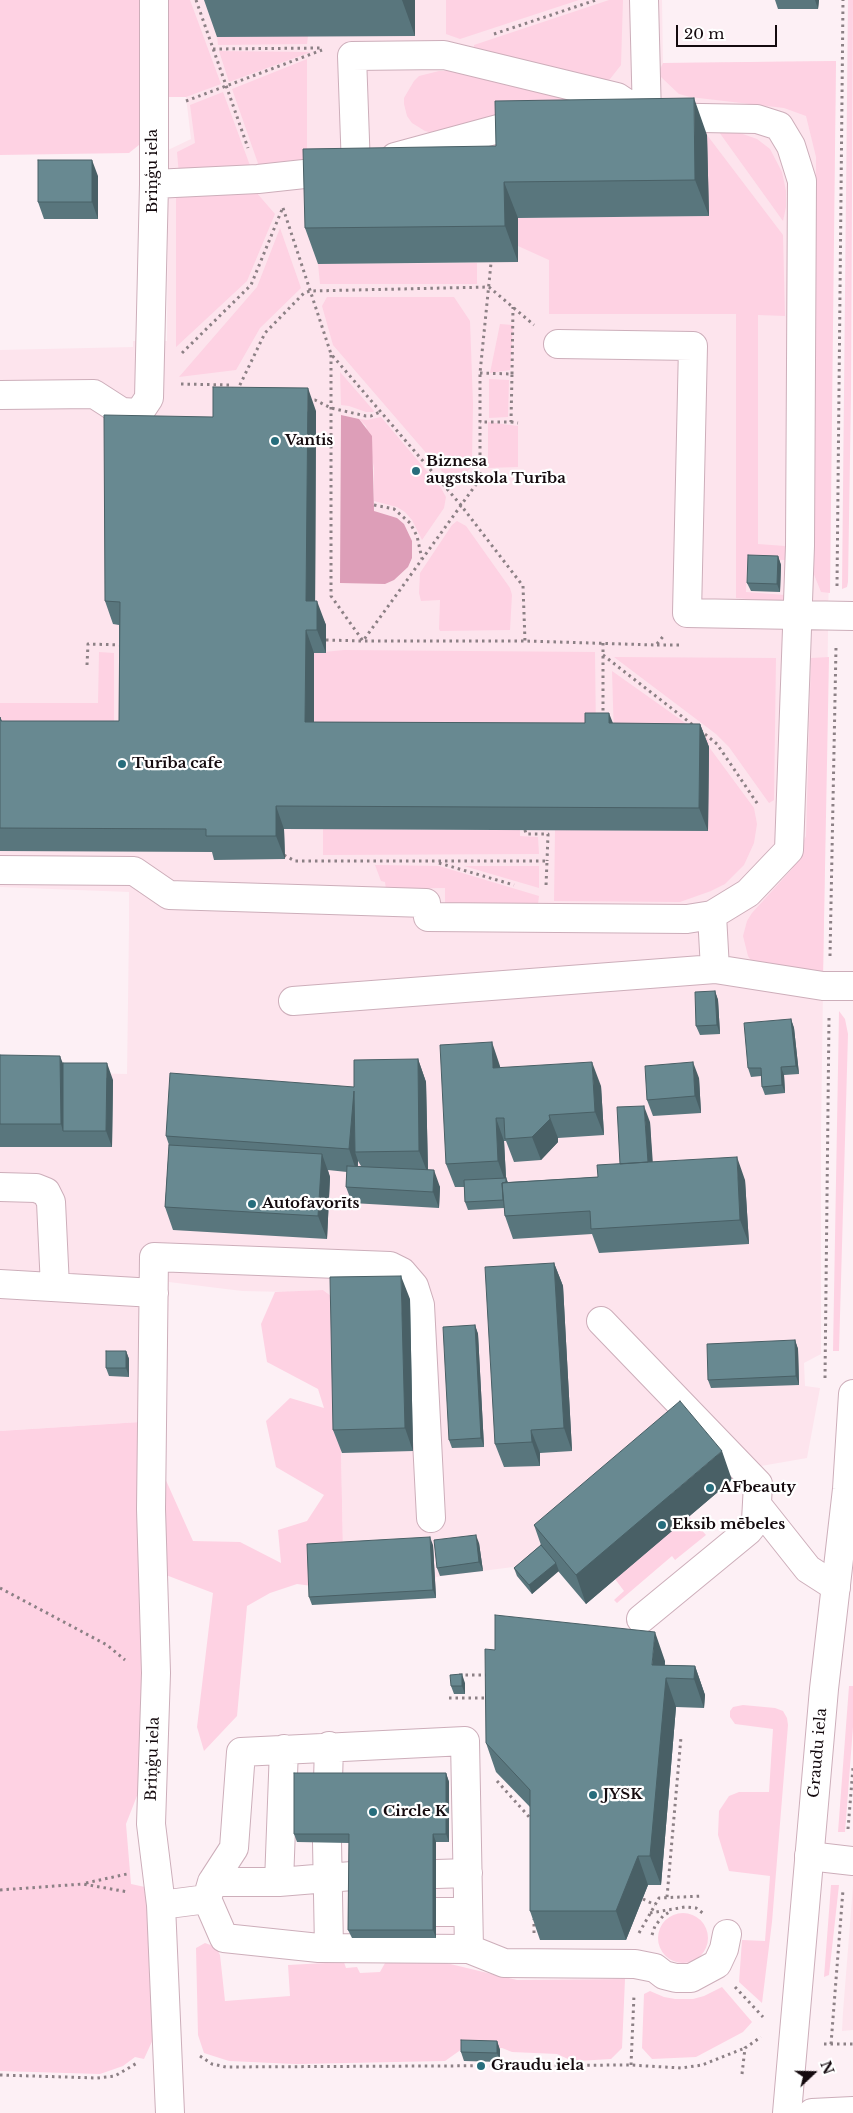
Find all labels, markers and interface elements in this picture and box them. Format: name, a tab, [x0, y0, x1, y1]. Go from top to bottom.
scale bar	[678, 15, 779, 47]
text: 20 m	[684, 24, 724, 43]
street label: Briņģu iela	[144, 129, 162, 213]
place label: Vantis	[285, 432, 333, 450]
marker: Vantis	[269, 435, 281, 447]
place label: Biznesa augstskola Turība	[426, 453, 566, 488]
marker: Biznesa augstskola Turība	[410, 465, 422, 477]
place label: Turība cafe	[132, 755, 223, 773]
marker: Turība cafe	[116, 758, 128, 770]
place label: Autofavorīts	[262, 1195, 359, 1213]
marker: Autofavorīts	[246, 1198, 258, 1210]
place label: AFbeauty	[720, 1479, 796, 1497]
marker: AFbeauty	[704, 1482, 716, 1494]
place label: Eksib mēbeles	[672, 1516, 785, 1534]
marker: Eksib mēbeles	[656, 1519, 668, 1531]
street label: Graudu iela	[805, 1707, 831, 1799]
street label: Briņģu iela	[143, 1717, 163, 1801]
place label: JYSK	[603, 1786, 643, 1804]
marker: JYSK	[587, 1789, 599, 1801]
place label: Circle K	[383, 1803, 447, 1821]
marker: Circle K	[367, 1806, 379, 1818]
north arrow	[788, 2048, 838, 2098]
place label: Graudu iela	[491, 2057, 584, 2075]
text: N	[816, 2058, 838, 2077]
marker: Graudu iela	[475, 2060, 487, 2072]

